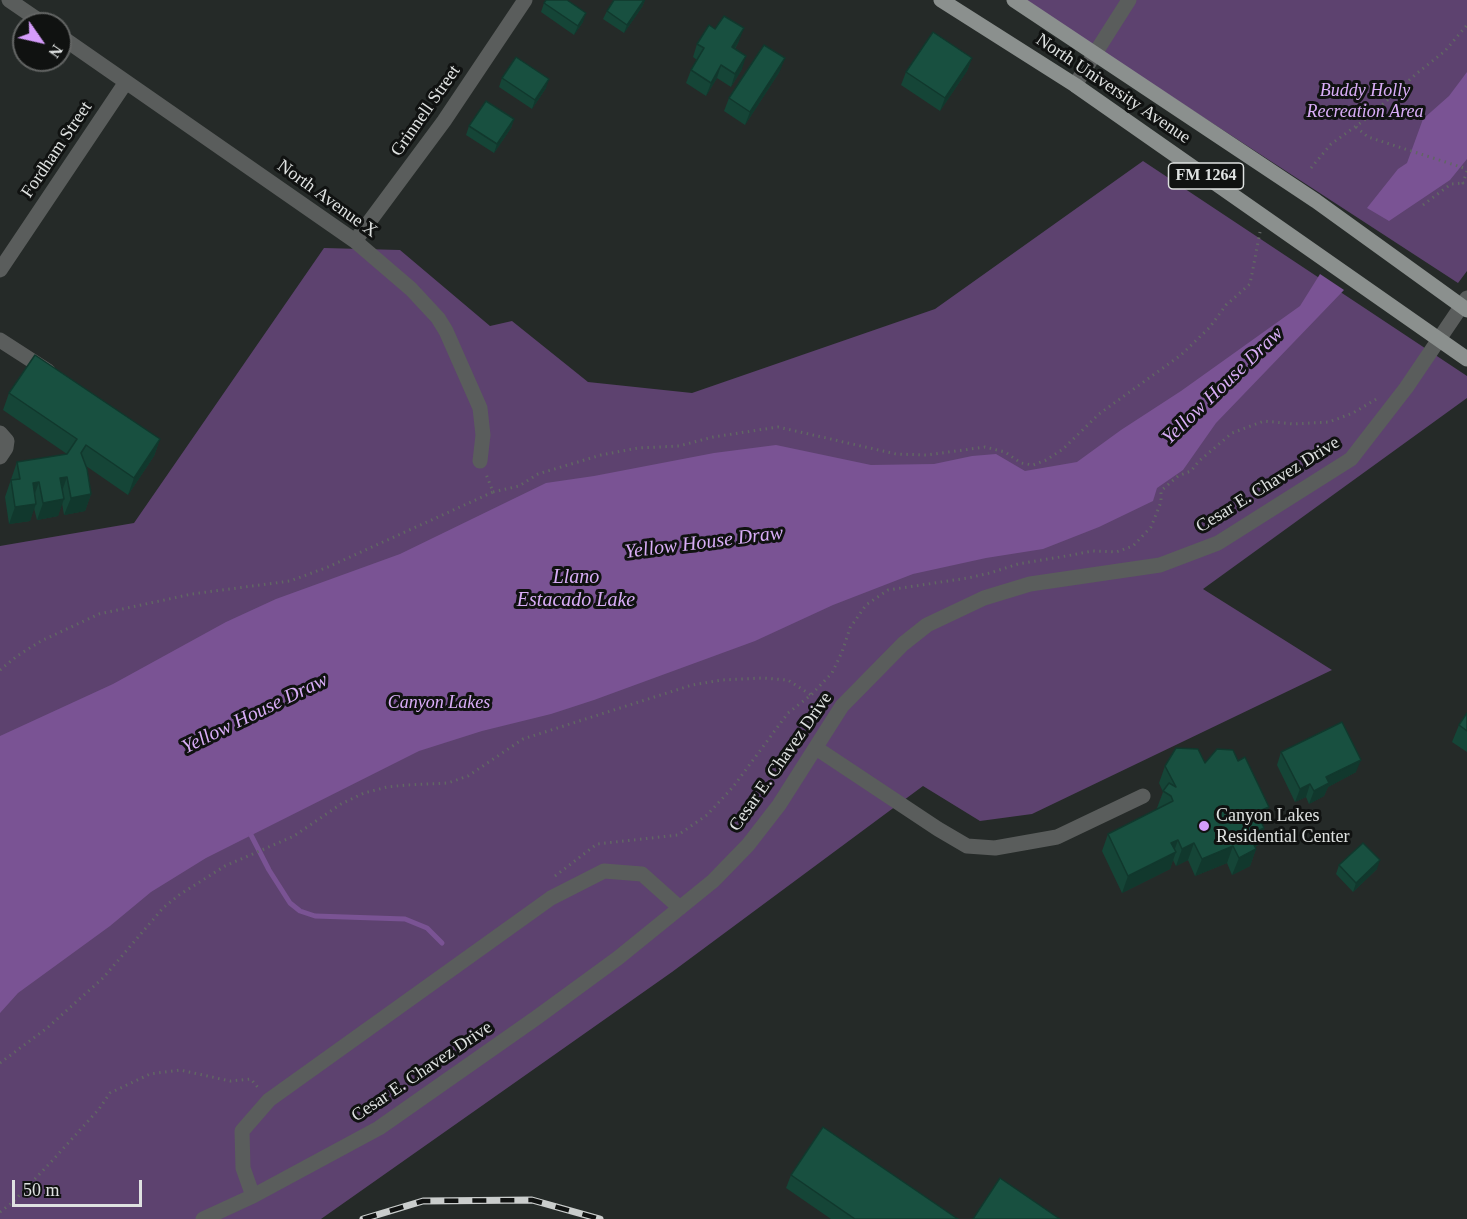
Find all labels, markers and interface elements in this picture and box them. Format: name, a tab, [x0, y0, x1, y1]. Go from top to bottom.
north arrow	[12, 12, 72, 72]
street label: North University Avenue	[1032, 29, 1194, 149]
text: N	[45, 42, 66, 61]
street label: Grinnell Street	[387, 61, 465, 161]
park label: Buddy Holly Recreation Area	[1306, 80, 1424, 122]
street label: Fordham Street	[17, 98, 97, 202]
street label: North Avenue X	[273, 155, 381, 243]
road number: FM 1264	[1168, 163, 1244, 189]
water label: Yellow House Draw	[1157, 322, 1289, 450]
street label: Cesar E. Chavez Drive	[1192, 432, 1344, 538]
water label: Yellow House Draw	[623, 521, 785, 565]
water label: Llano Estacado Lake	[517, 566, 635, 613]
water label: Yellow House Draw	[178, 668, 332, 760]
street label: Cesar E. Chavez Drive	[725, 688, 837, 836]
park label: Canyon Lakes	[388, 692, 490, 714]
place label: Canyon Lakes Residential Center	[1216, 805, 1349, 848]
marker: Canyon Lakes Residential Center	[1197, 819, 1211, 833]
street label: Cesar E. Chavez Drive	[348, 1017, 496, 1127]
scale bar	[15, 1168, 146, 1206]
text: 50 m	[23, 1180, 60, 1200]

